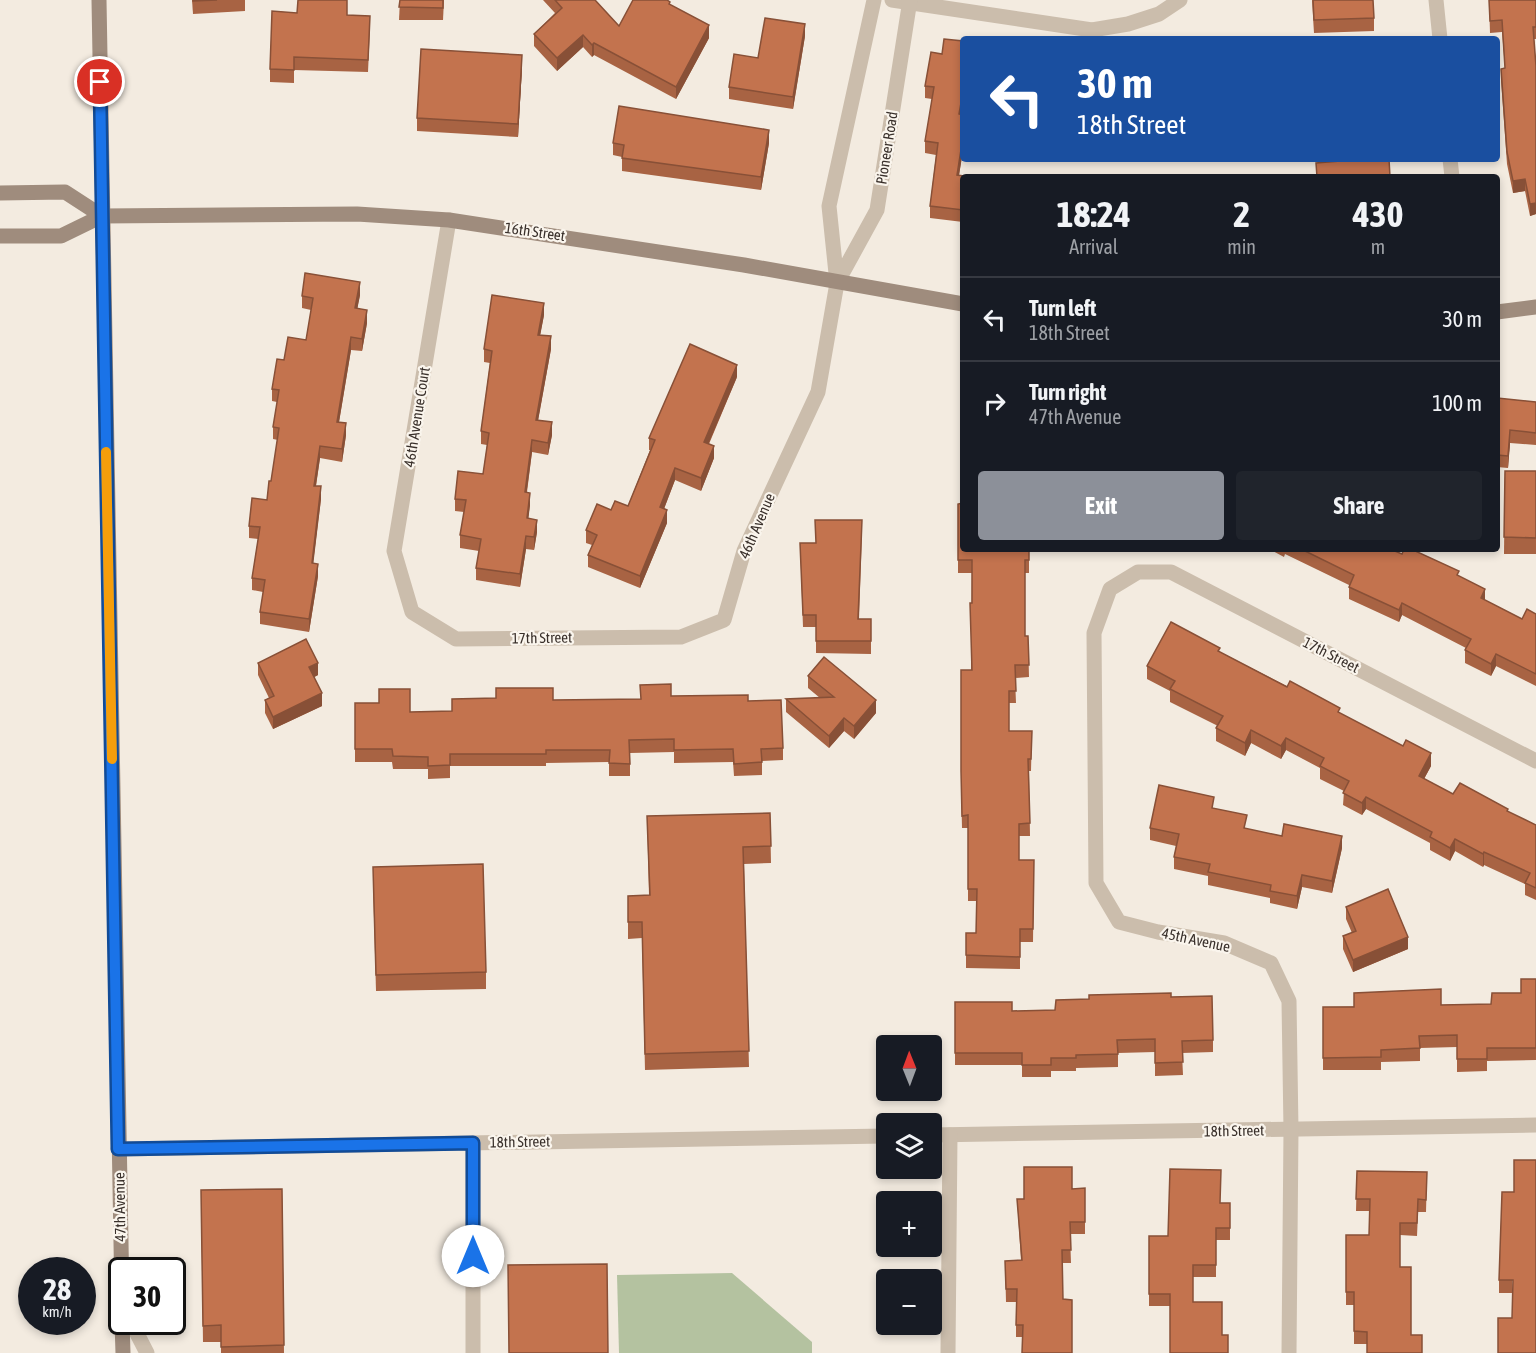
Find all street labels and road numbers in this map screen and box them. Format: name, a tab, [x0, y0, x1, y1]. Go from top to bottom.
street label: Pioneer Road	[872, 110, 901, 186]
street label: 16th Street	[504, 219, 566, 244]
street label: 46th Avenue Court	[400, 366, 433, 468]
street label: 46th Avenue	[735, 490, 778, 561]
street label: 17th Street	[512, 628, 572, 647]
street label: 17th Street	[1300, 633, 1362, 676]
street label: 45th Avenue	[1160, 924, 1232, 955]
street label: 18th Street	[1204, 1121, 1264, 1140]
street label: 18th Street	[490, 1132, 550, 1151]
street label: 47th Avenue	[110, 1172, 129, 1242]

